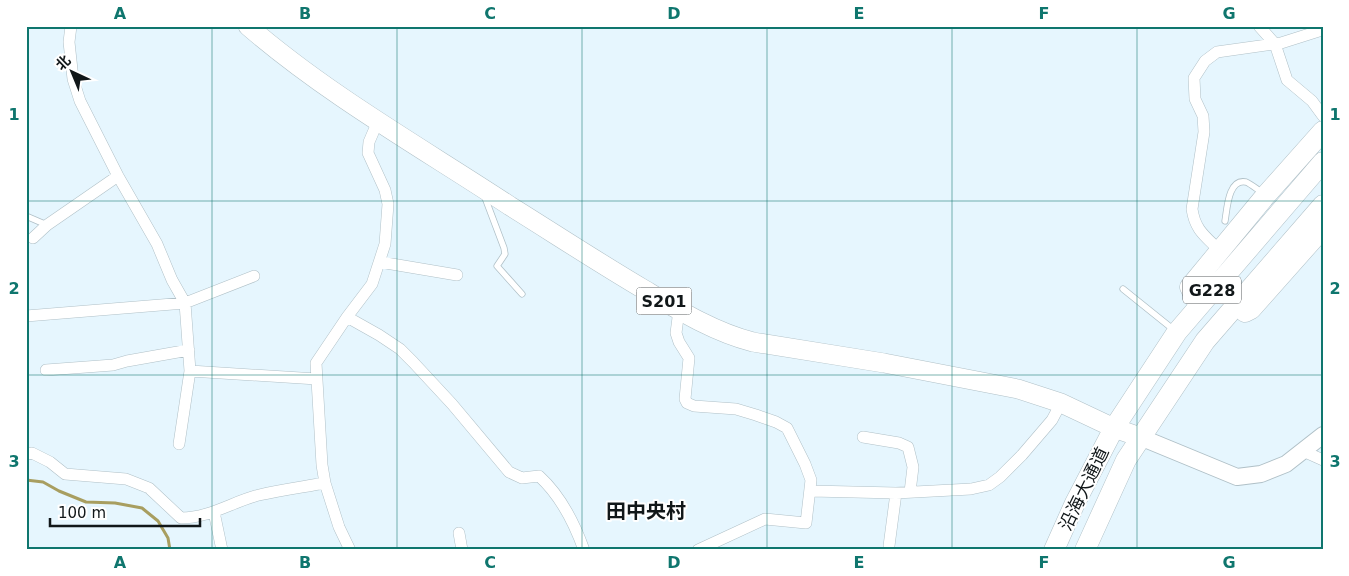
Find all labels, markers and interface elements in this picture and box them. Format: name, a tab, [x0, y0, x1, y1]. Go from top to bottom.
text: A	[114, 4, 127, 23]
text: B	[299, 4, 311, 23]
text: C	[484, 4, 496, 23]
text: D	[667, 4, 681, 23]
text: E	[854, 4, 864, 23]
text: F	[1039, 4, 1049, 23]
text: G	[1222, 4, 1236, 23]
north arrow	[48, 48, 98, 98]
text: 北	[52, 52, 74, 73]
text: 1	[8, 105, 20, 124]
text: 1	[1329, 105, 1341, 124]
road number: G228	[1183, 276, 1241, 304]
text: 2	[8, 279, 20, 298]
text: 2	[1329, 279, 1341, 298]
road number: S201	[636, 288, 692, 314]
street label: 沿海大通道	[1054, 444, 1113, 534]
text: 3	[8, 452, 20, 471]
text: 3	[1329, 452, 1341, 471]
scale bar	[50, 496, 200, 528]
district label: 田中央村	[606, 499, 686, 523]
text: 100 m	[58, 504, 106, 522]
text: A	[114, 553, 127, 572]
text: B	[299, 553, 311, 572]
text: C	[484, 553, 496, 572]
text: D	[667, 553, 681, 572]
text: E	[854, 553, 864, 572]
text: F	[1039, 553, 1049, 572]
text: G	[1222, 553, 1236, 572]

